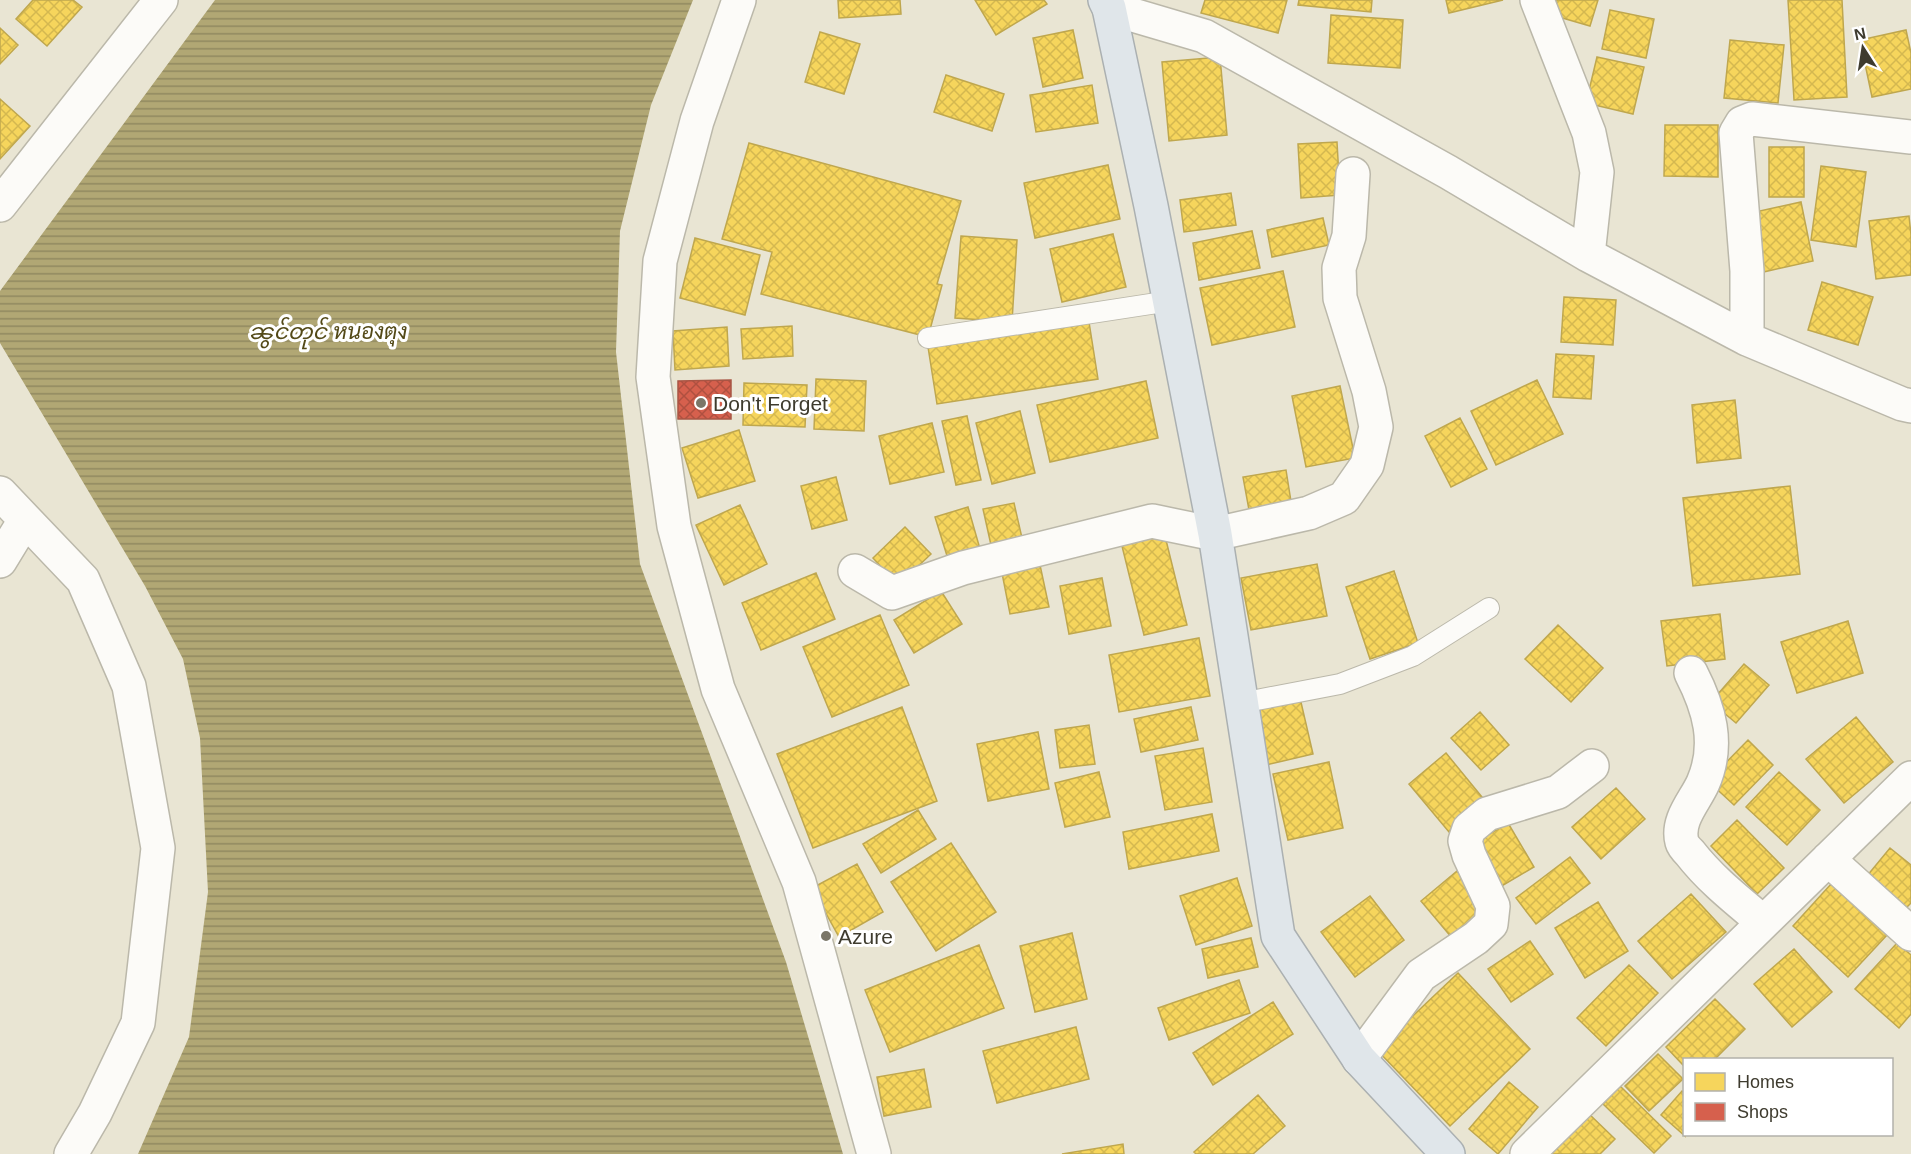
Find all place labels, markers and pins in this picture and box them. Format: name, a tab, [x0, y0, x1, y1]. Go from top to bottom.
place label: Don't Forget	[713, 392, 828, 415]
marker: Don't Forget	[694, 396, 708, 410]
place label: Azure	[838, 925, 893, 948]
marker: Azure	[819, 929, 833, 943]

